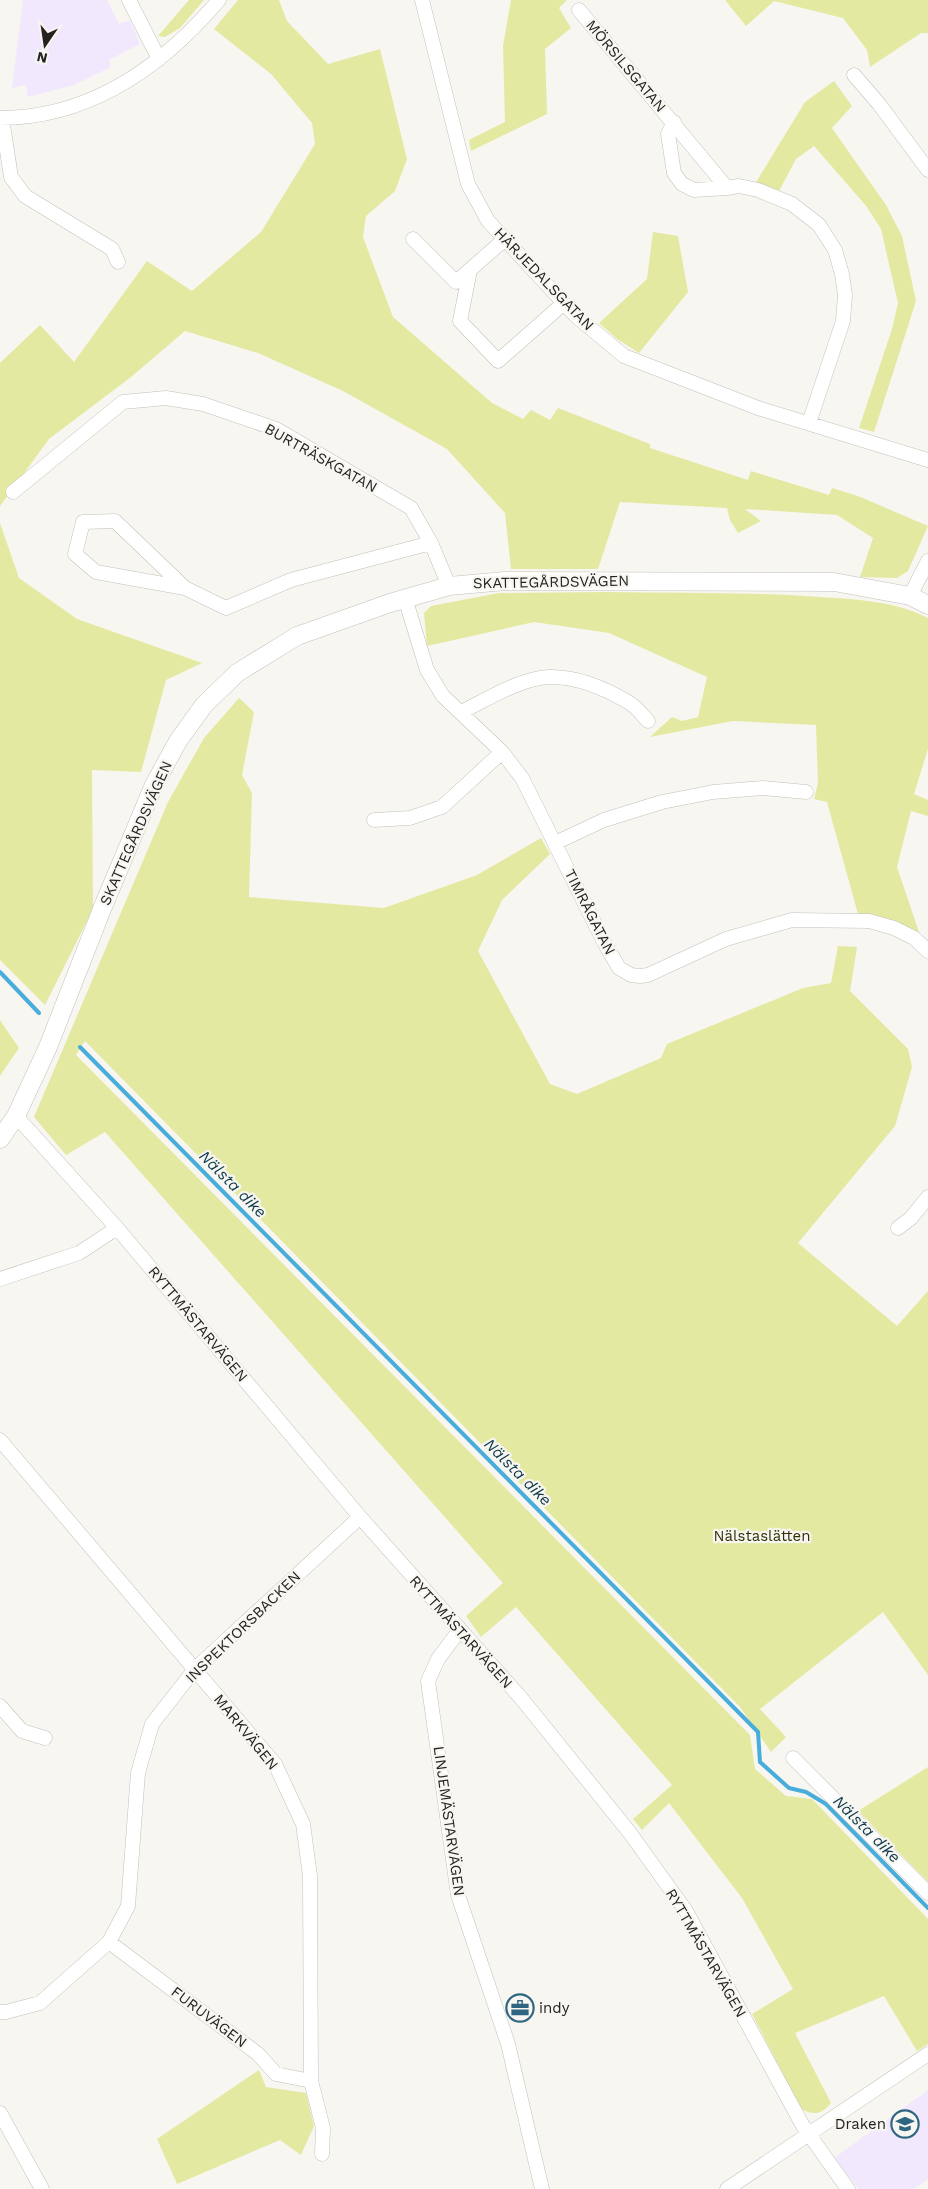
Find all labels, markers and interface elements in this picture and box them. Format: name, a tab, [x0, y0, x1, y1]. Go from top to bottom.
street label: MÖRSILSGATAN	[582, 16, 670, 116]
north arrow	[20, 20, 70, 70]
text: N	[35, 49, 49, 67]
street label: HÄRJEDALSGATAN	[490, 224, 598, 334]
street label: BURTRÄSKGATAN	[262, 420, 380, 496]
street label: SKATTEGÅRDSVÄGEN	[473, 572, 629, 592]
street label: SKATTEGÅRDSVÄGEN	[96, 758, 176, 908]
street label: TIMRÅGATAN	[561, 866, 619, 958]
water label: Nälsta dike	[195, 1146, 271, 1222]
street label: RYTTMÄSTARVÄGEN	[144, 1263, 252, 1385]
water label: Nälsta dike	[480, 1434, 556, 1510]
park label: Nälstaslätten	[714, 1527, 810, 1545]
street label: INSPEKTORSBACKEN	[182, 1567, 304, 1687]
street label: RYTTMÄSTARVÄGEN	[406, 1572, 516, 1692]
street label: MARKVÄGEN	[210, 1690, 282, 1774]
street label: LINJEMÄSTARVÄGEN	[430, 1745, 468, 1897]
water label: Nälsta dike	[829, 1791, 905, 1867]
street label: RYTTMÄSTARVÄGEN	[662, 1886, 750, 2020]
street label: FURUVÄGEN	[168, 1983, 250, 2051]
office icon: indy	[505, 1993, 535, 2023]
place label: indy	[539, 1999, 570, 2017]
school or university icon: Draken	[890, 2109, 920, 2139]
place label: Draken	[835, 2115, 886, 2133]

